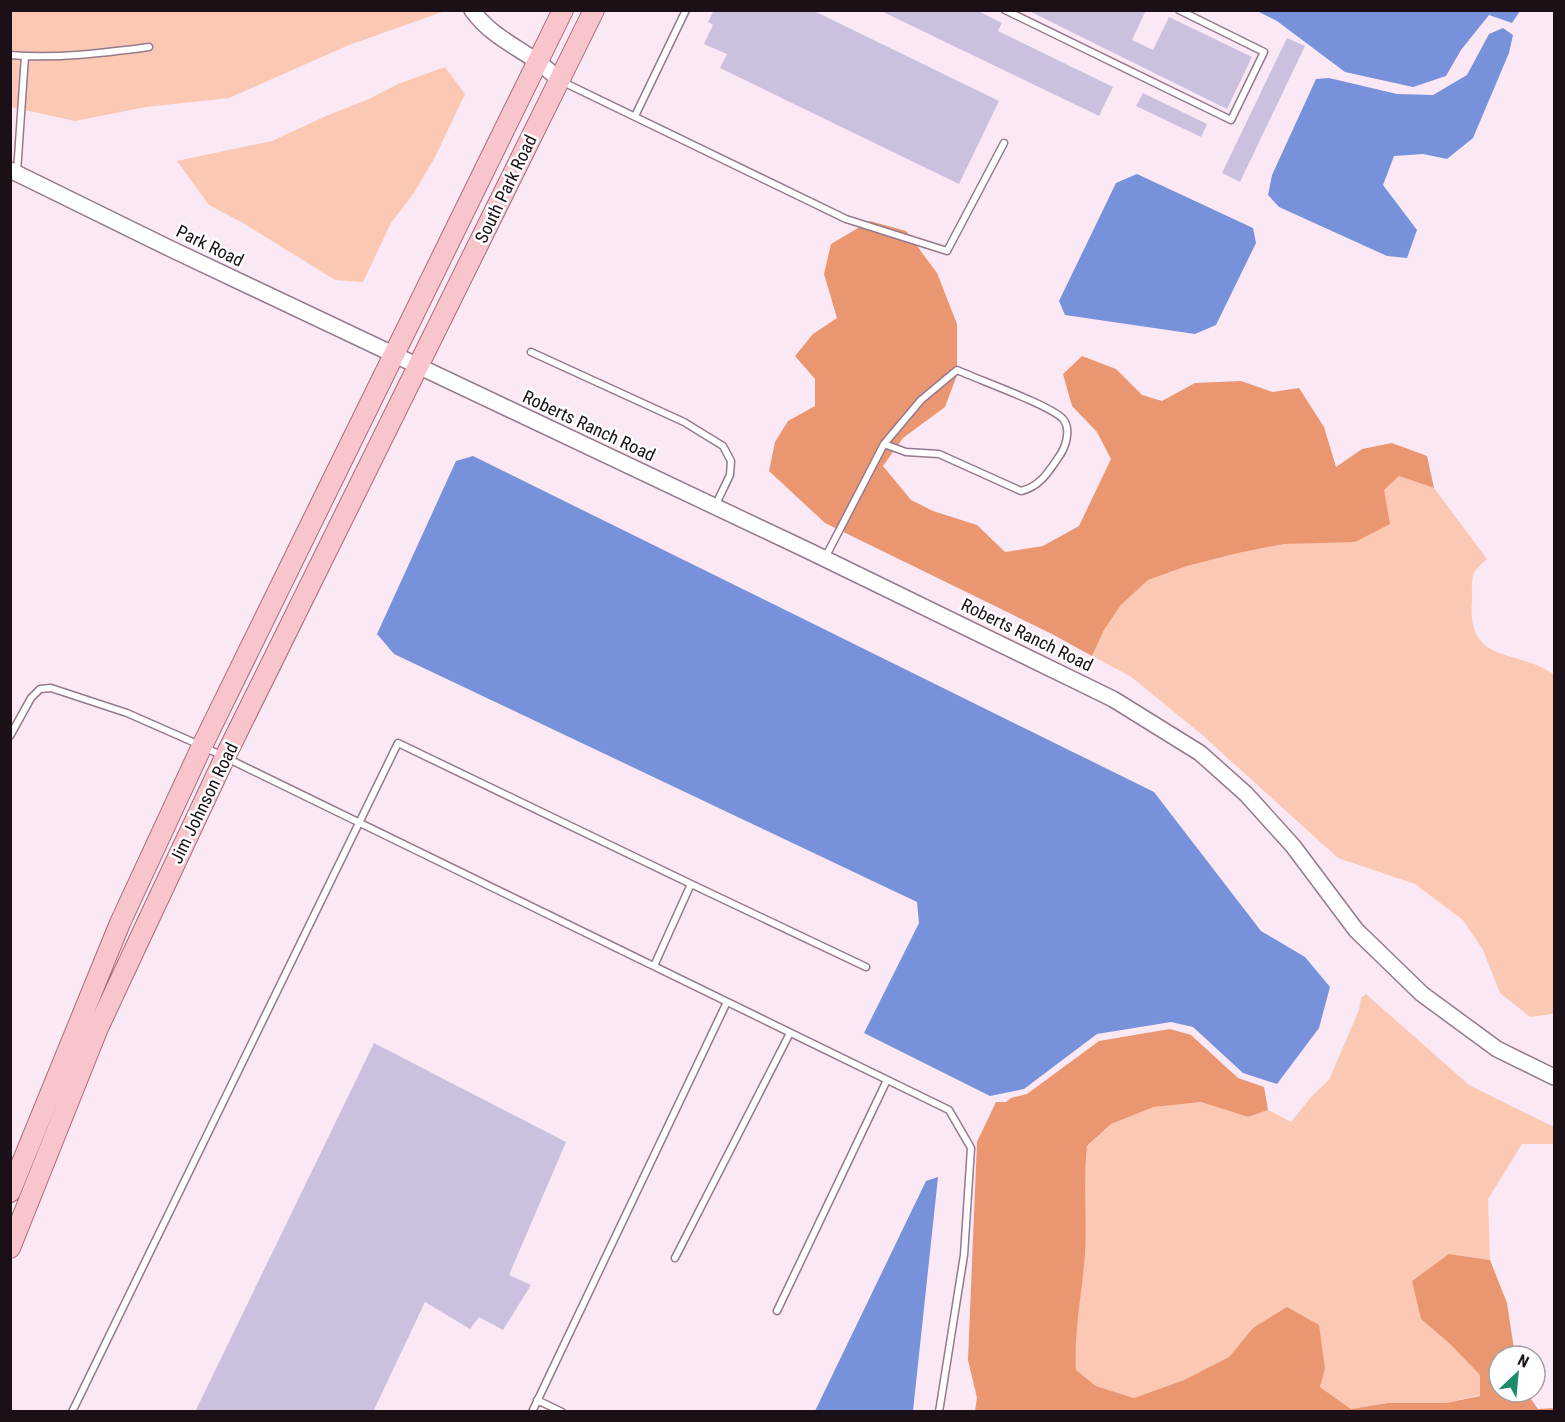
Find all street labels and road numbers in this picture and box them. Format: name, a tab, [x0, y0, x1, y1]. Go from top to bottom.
street label: South Park Road	[470, 131, 541, 246]
street label: Park Road	[173, 220, 247, 271]
street label: Roberts Ranch Road	[520, 386, 659, 465]
street label: Roberts Ranch Road	[958, 594, 1096, 675]
street label: Jim Johnson Road	[165, 739, 242, 867]

